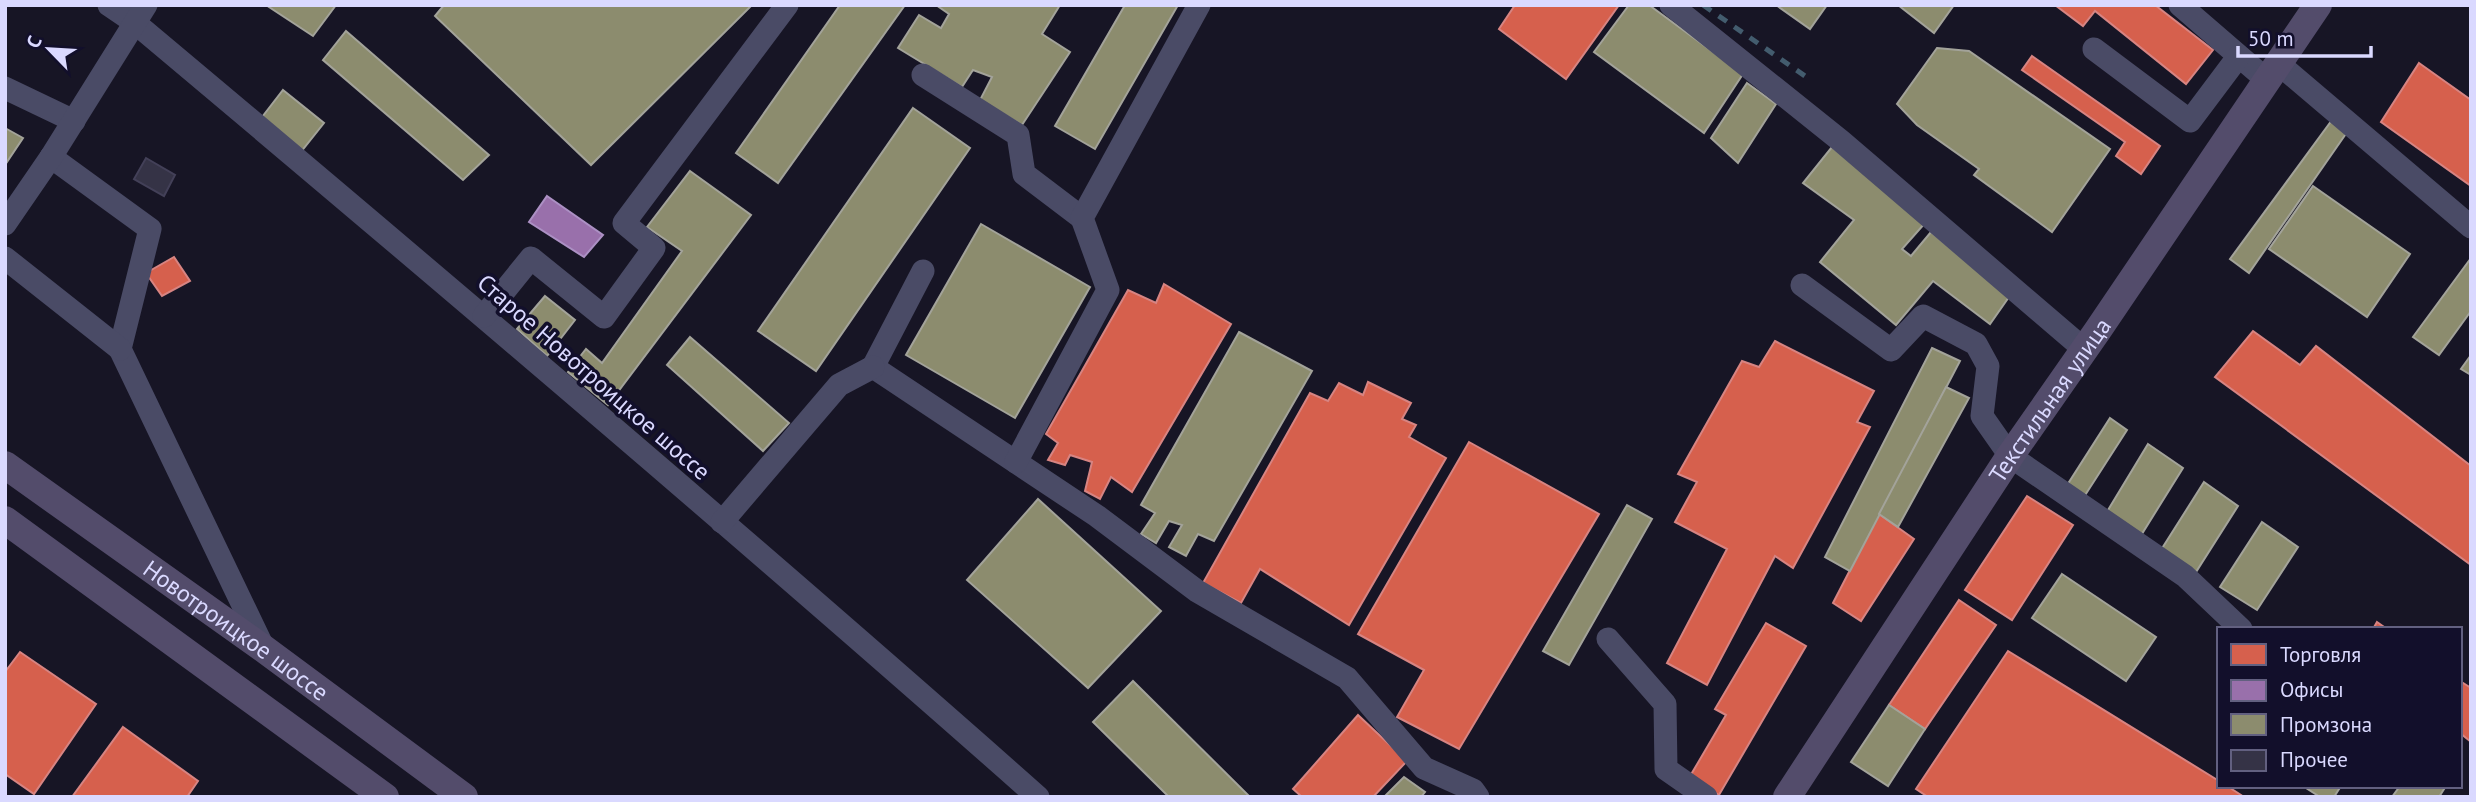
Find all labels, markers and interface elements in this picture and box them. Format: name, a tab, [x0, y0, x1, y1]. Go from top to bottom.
north arrow	[14, 14, 84, 84]
scale bar	[2238, 14, 2371, 58]
text: 50 m	[2248, 25, 2294, 52]
text: С	[20, 32, 47, 52]
street label: Старое Новотроицкое шоссе	[471, 267, 717, 487]
street label: Текстильная улица	[1982, 312, 2117, 488]
street label: Новотроицкое шоссе	[137, 553, 335, 707]
legend	[2217, 627, 2462, 788]
text: Торговля	[2280, 641, 2361, 668]
text: Офисы	[2280, 676, 2343, 703]
text: Промзона	[2280, 711, 2372, 738]
text: Прочее	[2280, 746, 2348, 773]

